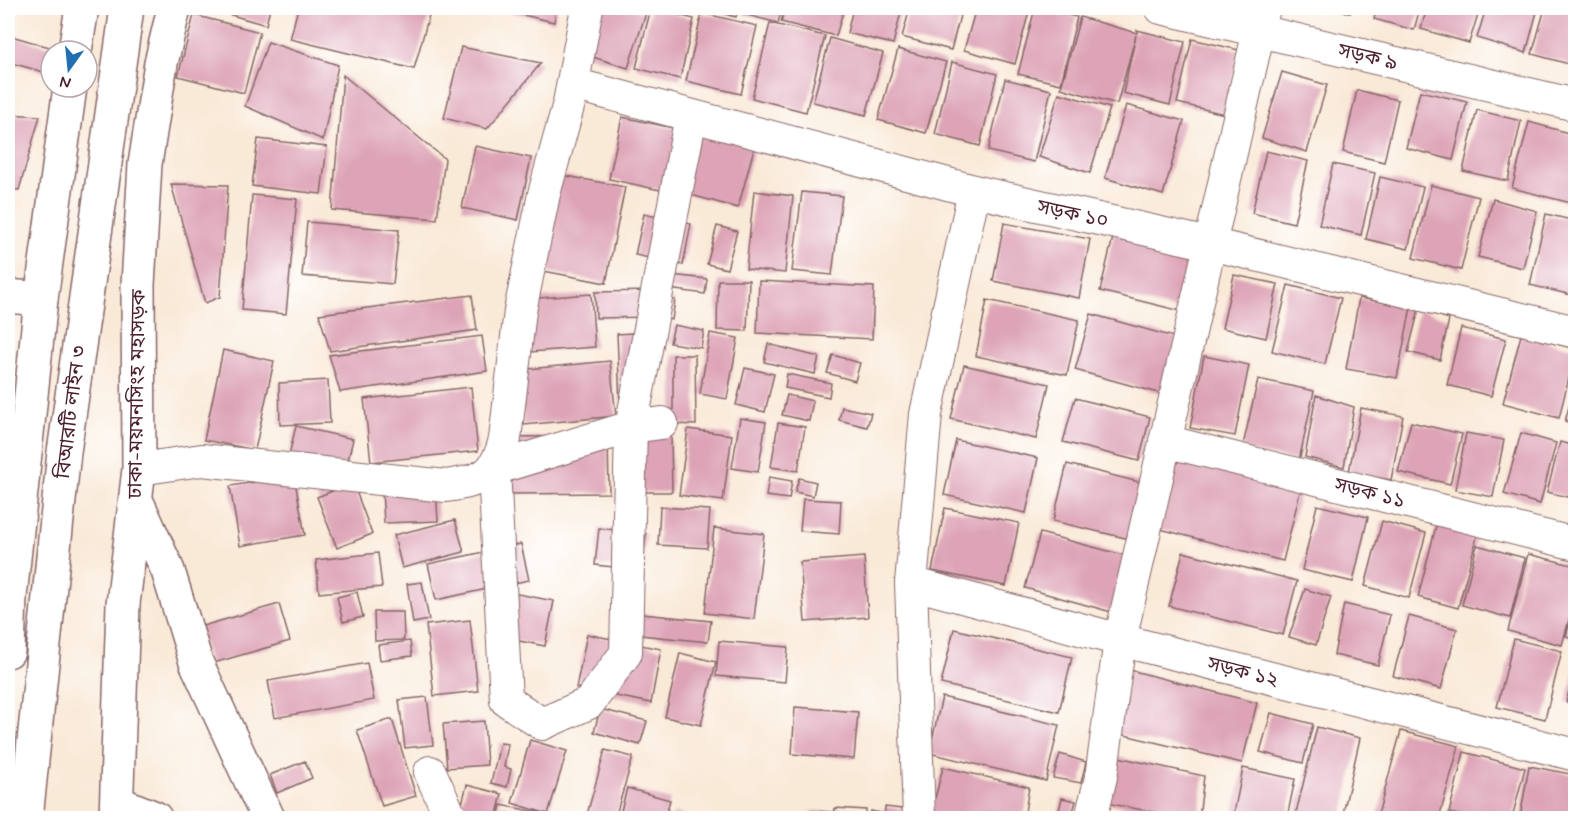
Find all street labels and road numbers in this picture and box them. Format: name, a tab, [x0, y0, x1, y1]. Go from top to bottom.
street label: সড়ক ৯	[1334, 37, 1400, 77]
street label: সড়ক ১০	[1034, 194, 1111, 235]
street label: ঢাকা-ময়মনসিংহ মহাসড়ক	[122, 288, 153, 500]
street label: বিআরটি লাইন ৩	[50, 344, 93, 481]
street label: সড়ক ১১	[1331, 471, 1408, 515]
street label: সড়ক ১২	[1204, 650, 1281, 694]

